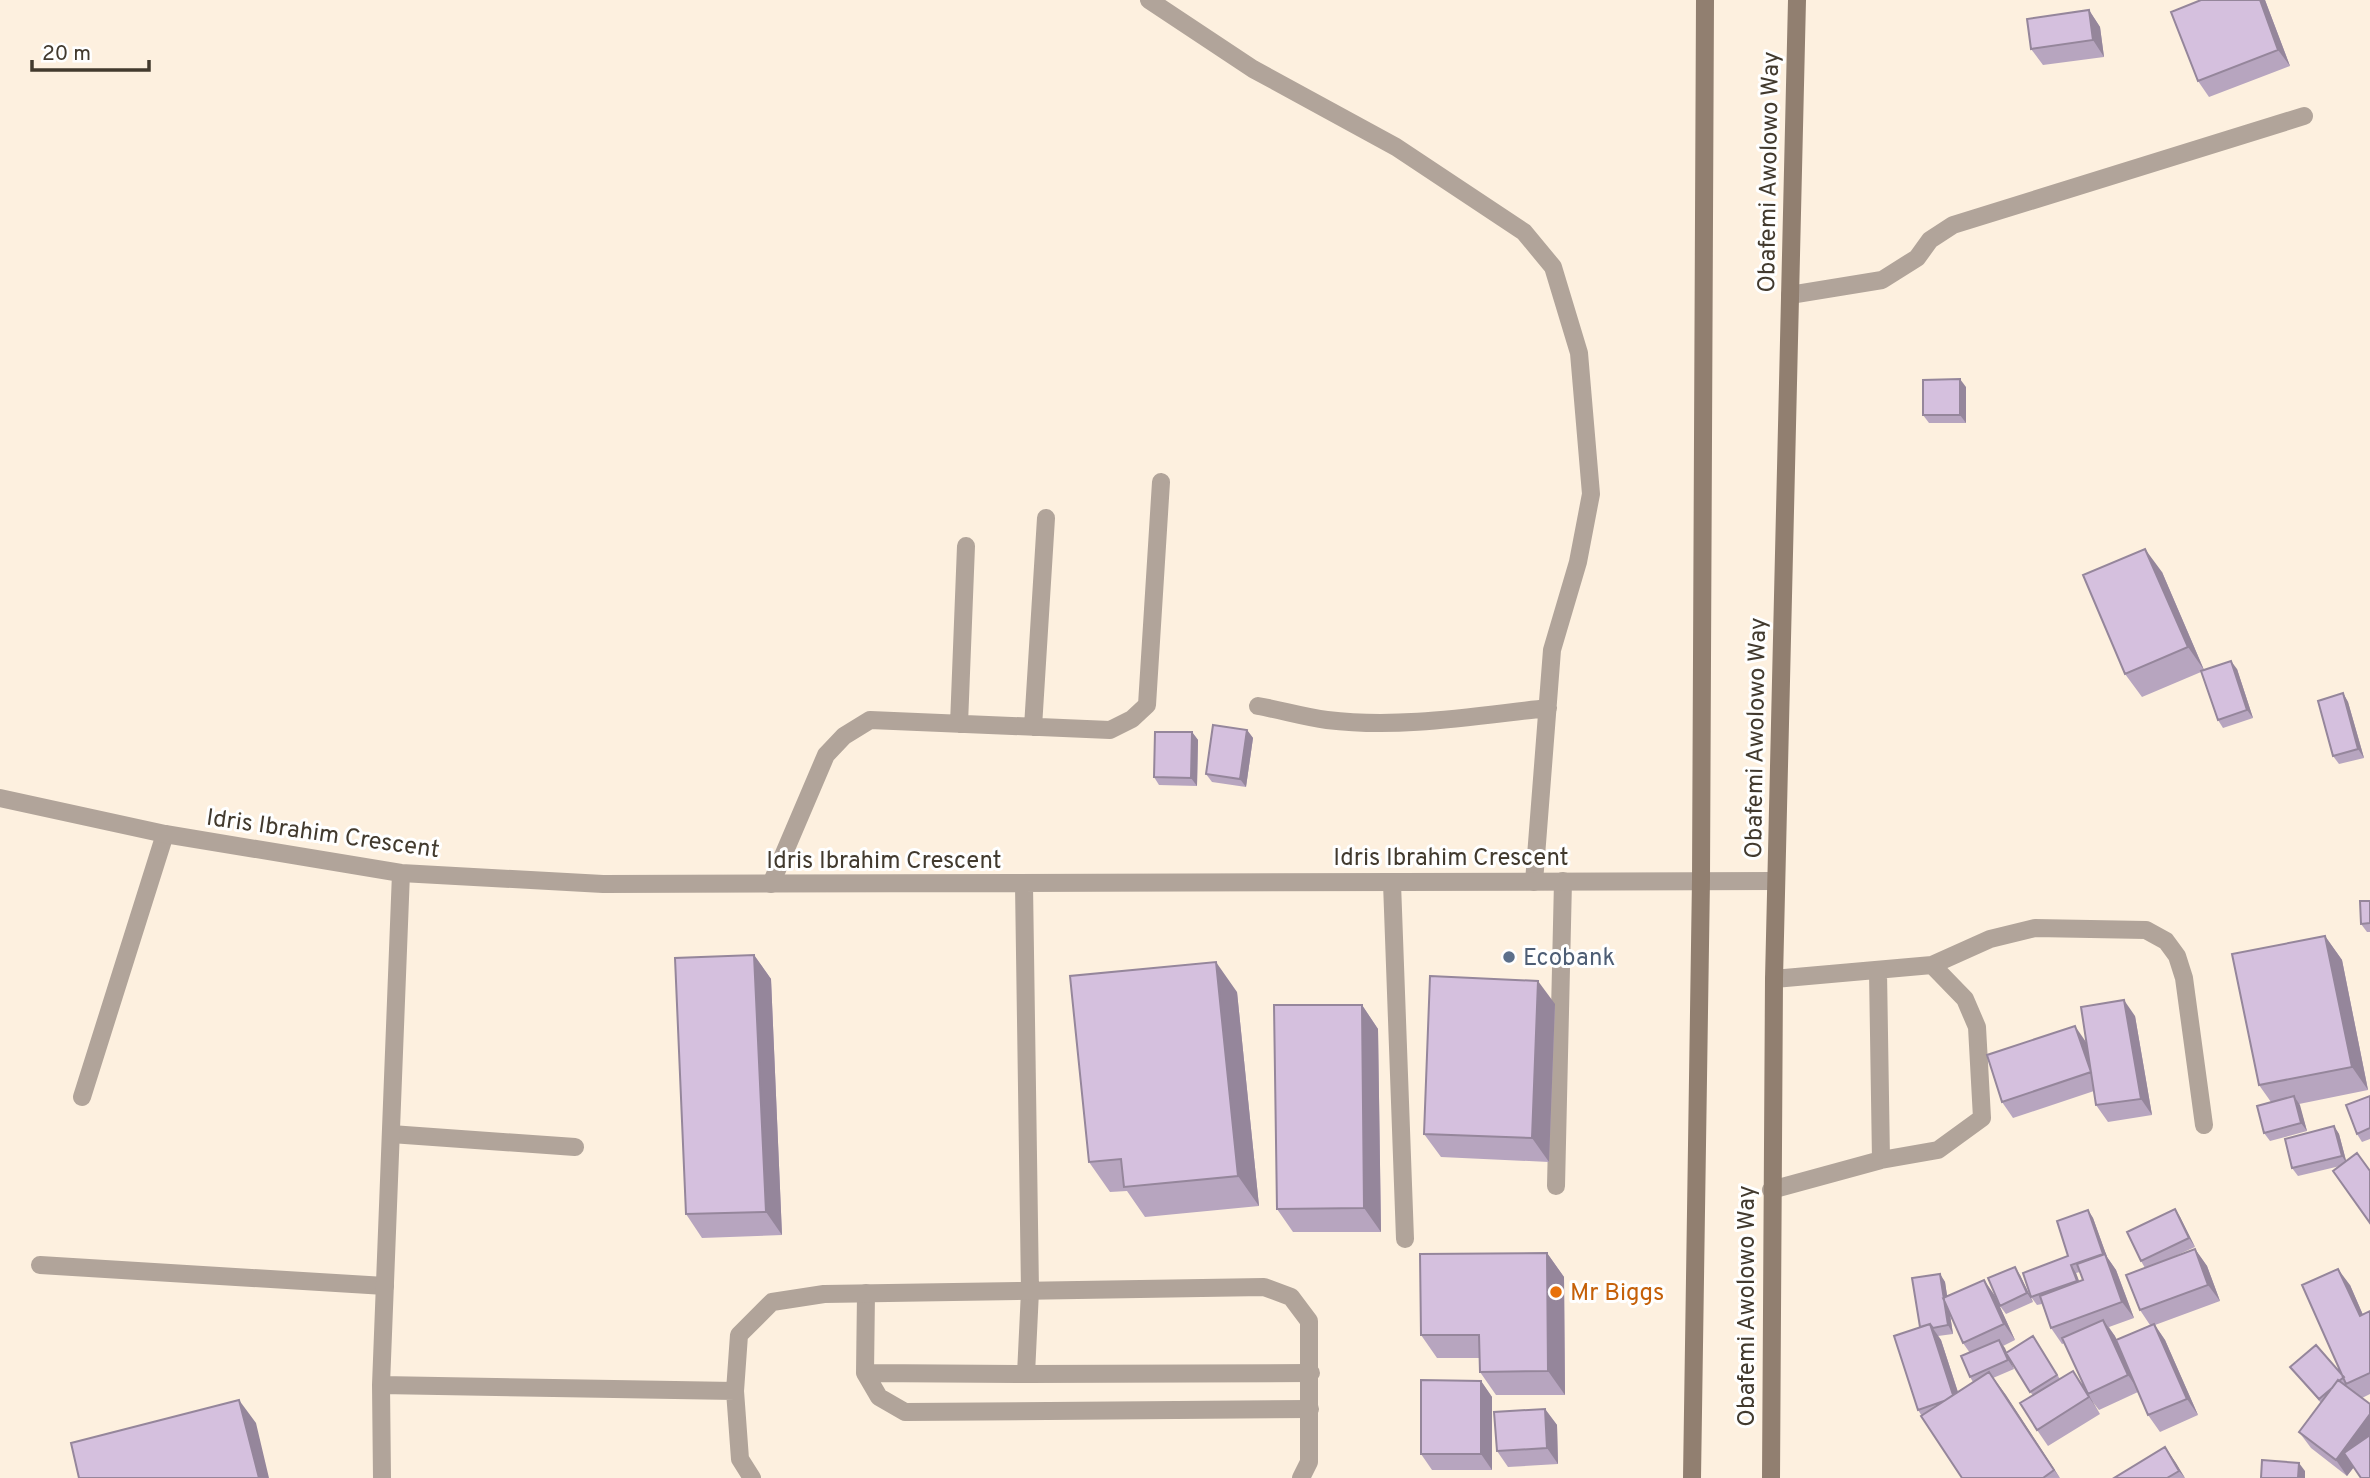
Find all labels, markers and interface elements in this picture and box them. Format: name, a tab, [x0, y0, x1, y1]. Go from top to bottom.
scale bar	[32, 28, 149, 72]
text: 20 m	[42, 41, 91, 68]
street label: Obafemi Awolowo Way	[1753, 51, 1787, 293]
street label: Obafemi Awolowo Way	[1740, 617, 1774, 859]
street label: Idris Ibrahim Crescent	[204, 804, 441, 866]
street label: Idris Ibrahim Crescent	[1333, 844, 1569, 874]
street label: Idris Ibrahim Crescent	[766, 847, 1002, 877]
place label: Ecobank	[1523, 944, 1615, 974]
marker: Ecobank	[1501, 949, 1517, 965]
street label: Obafemi Awolowo Way	[1733, 1185, 1763, 1427]
place label: Mr Biggs	[1570, 1279, 1664, 1309]
marker: Mr Biggs	[1548, 1284, 1564, 1300]

